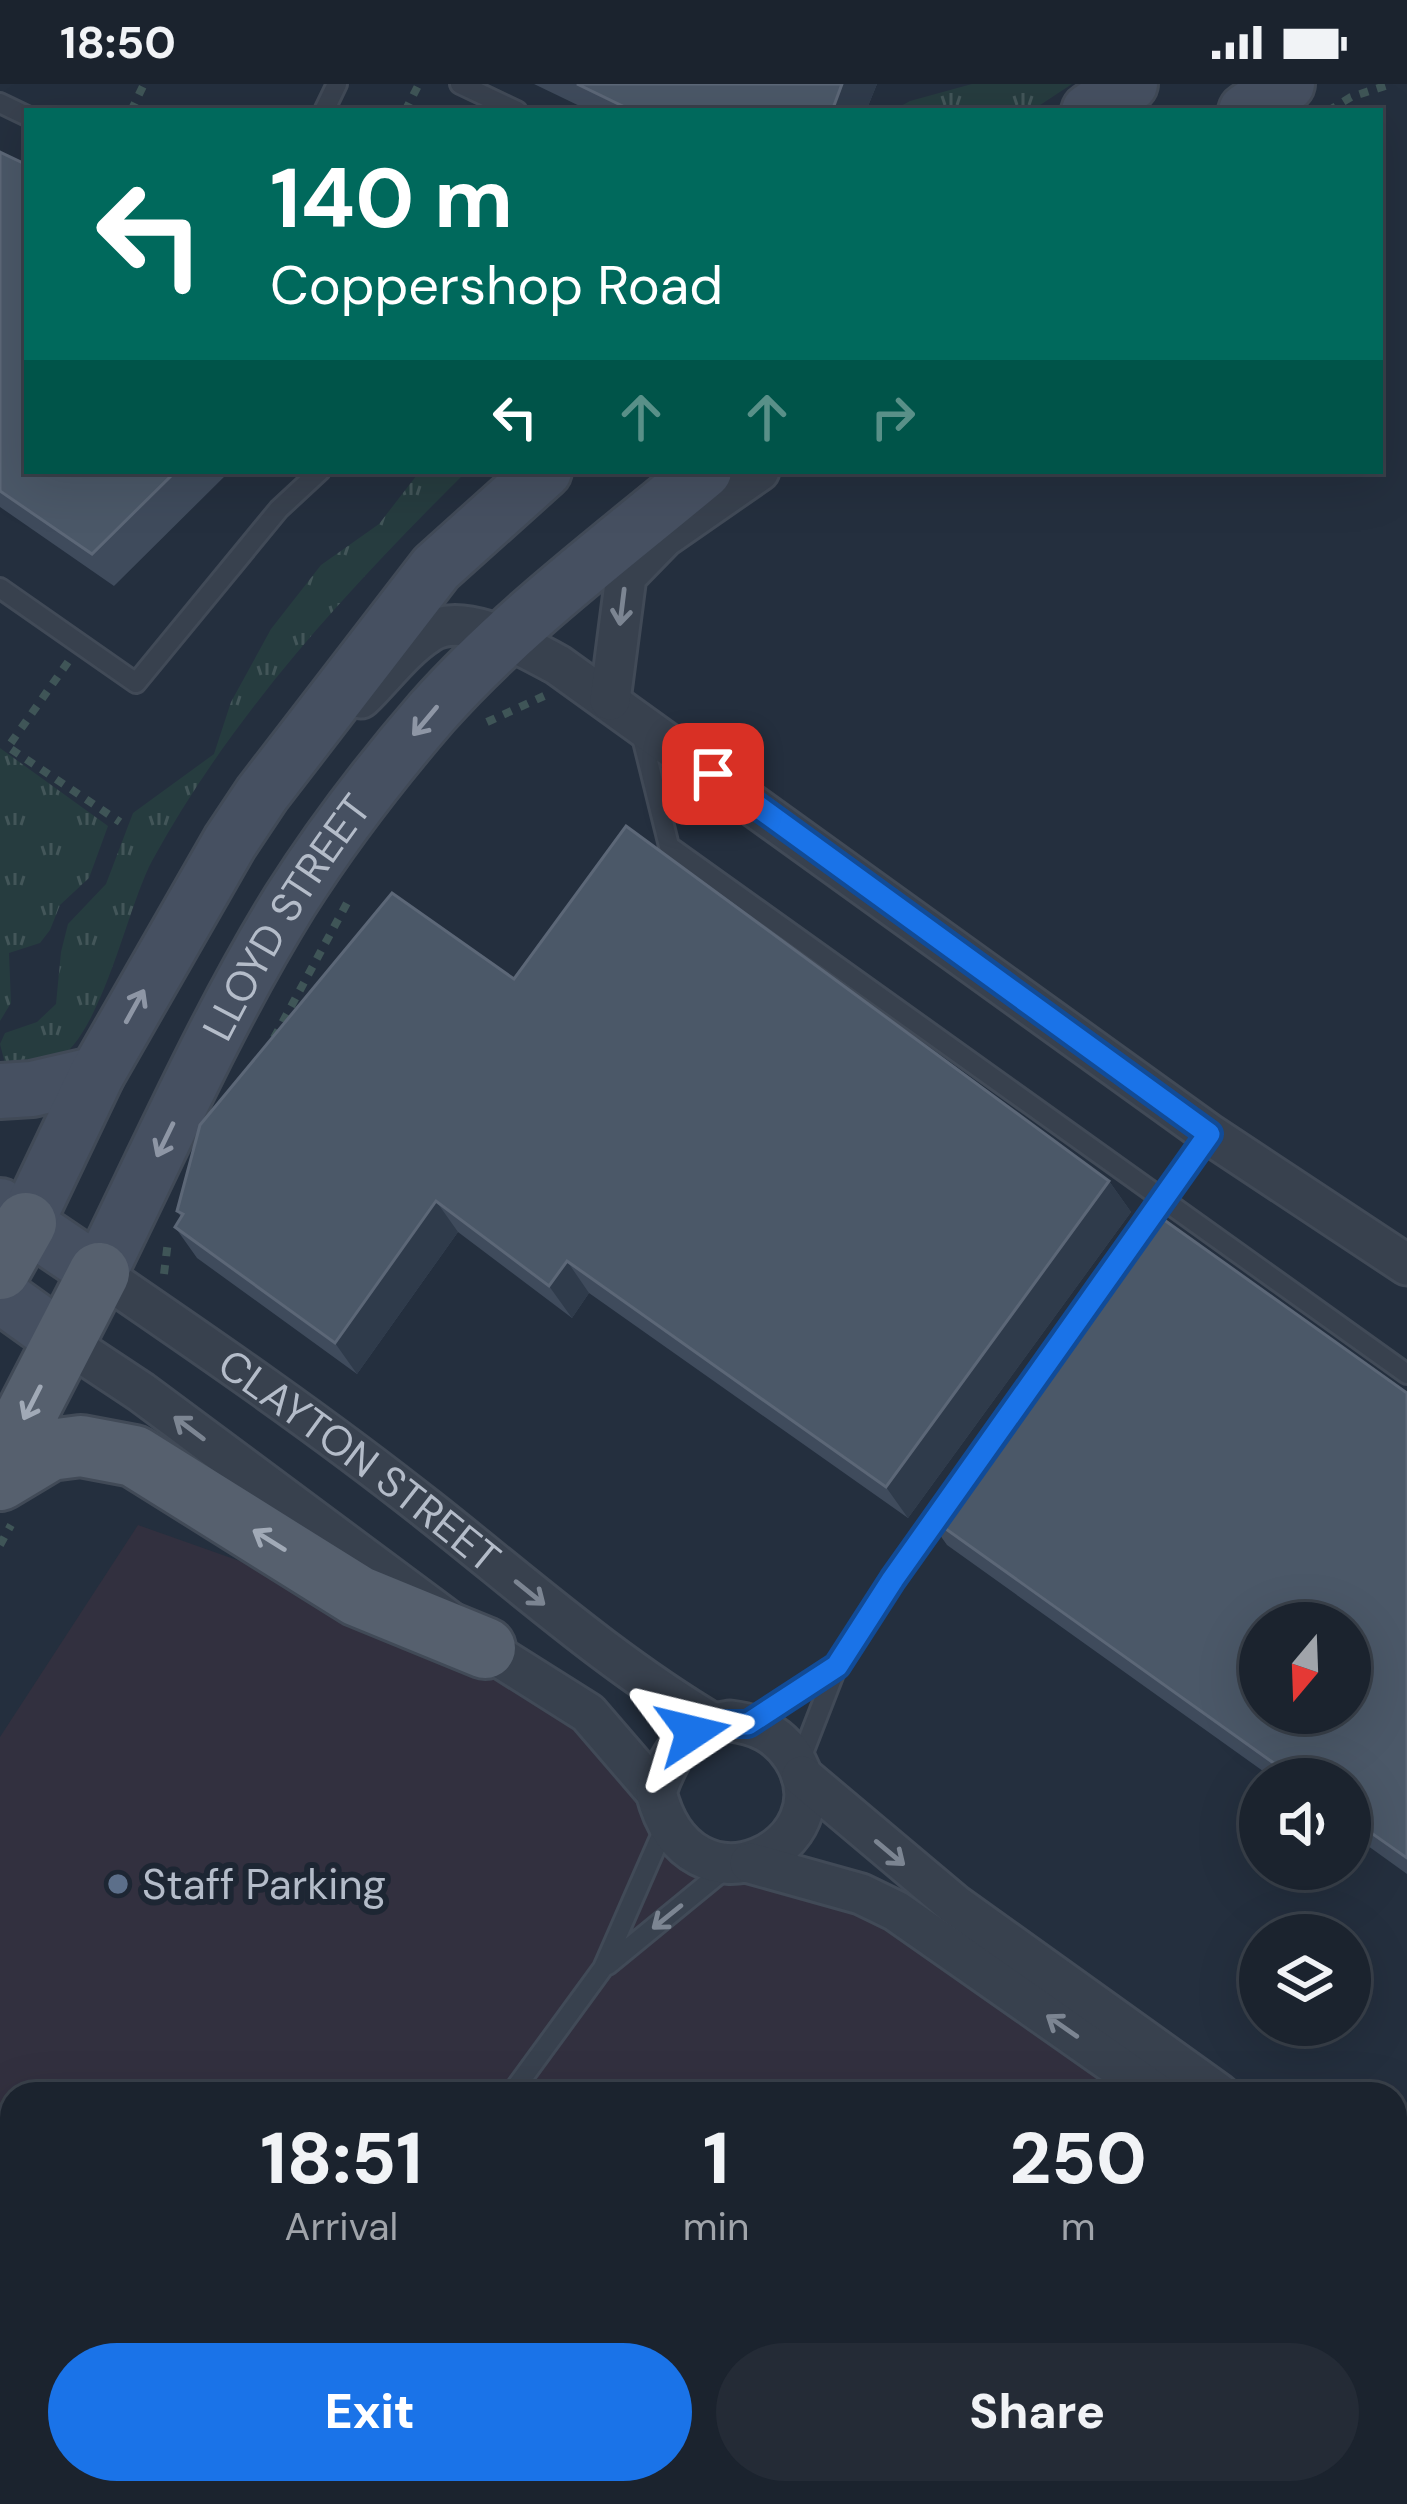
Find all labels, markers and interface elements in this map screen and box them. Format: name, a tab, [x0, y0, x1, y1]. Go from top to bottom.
text: 18:50	[60, 13, 176, 72]
text: 140 m	[270, 144, 513, 253]
icon: left	[72, 156, 228, 312]
text: Coppershop Road	[270, 250, 723, 321]
icon: left	[482, 384, 548, 450]
icon: ahead	[608, 384, 674, 450]
icon: ahead	[734, 384, 800, 450]
icon: right	[860, 384, 926, 450]
one-way arrow	[610, 586, 632, 625]
one-way arrow	[411, 706, 439, 736]
pin	[662, 723, 764, 825]
icon: arrive	[680, 741, 746, 807]
street label: LLOYD STREET	[190, 783, 383, 1050]
one-way arrow	[124, 989, 148, 1024]
one-way arrow	[153, 1121, 175, 1157]
street label: CLAYTON STREET	[207, 1337, 512, 1585]
one-way arrow	[20, 1384, 43, 1420]
one-way arrow	[173, 1415, 206, 1441]
one-way arrow	[252, 1528, 286, 1552]
one-way arrow	[514, 1578, 545, 1606]
north arrow	[1239, 1602, 1371, 1734]
map controls	[1239, 1602, 1371, 2046]
position arrow	[630, 1669, 756, 1795]
button: sound	[1239, 1758, 1371, 1890]
one-way arrow	[874, 1838, 905, 1866]
place label: Staff Parking	[142, 1857, 386, 1912]
marker: Staff Parking	[105, 1871, 131, 1897]
one-way arrow	[651, 1903, 683, 1930]
button: layers	[1239, 1914, 1371, 2046]
one-way arrow	[1046, 2014, 1079, 2039]
text: 18:51	[260, 2112, 423, 2205]
text: 1	[703, 2112, 729, 2205]
text: 250	[1010, 2112, 1147, 2205]
text: Arrival	[285, 2201, 398, 2252]
text: min	[683, 2201, 749, 2252]
text: m	[1061, 2201, 1096, 2252]
button: Exit	[48, 2343, 692, 2481]
button: Share	[716, 2343, 1359, 2481]

